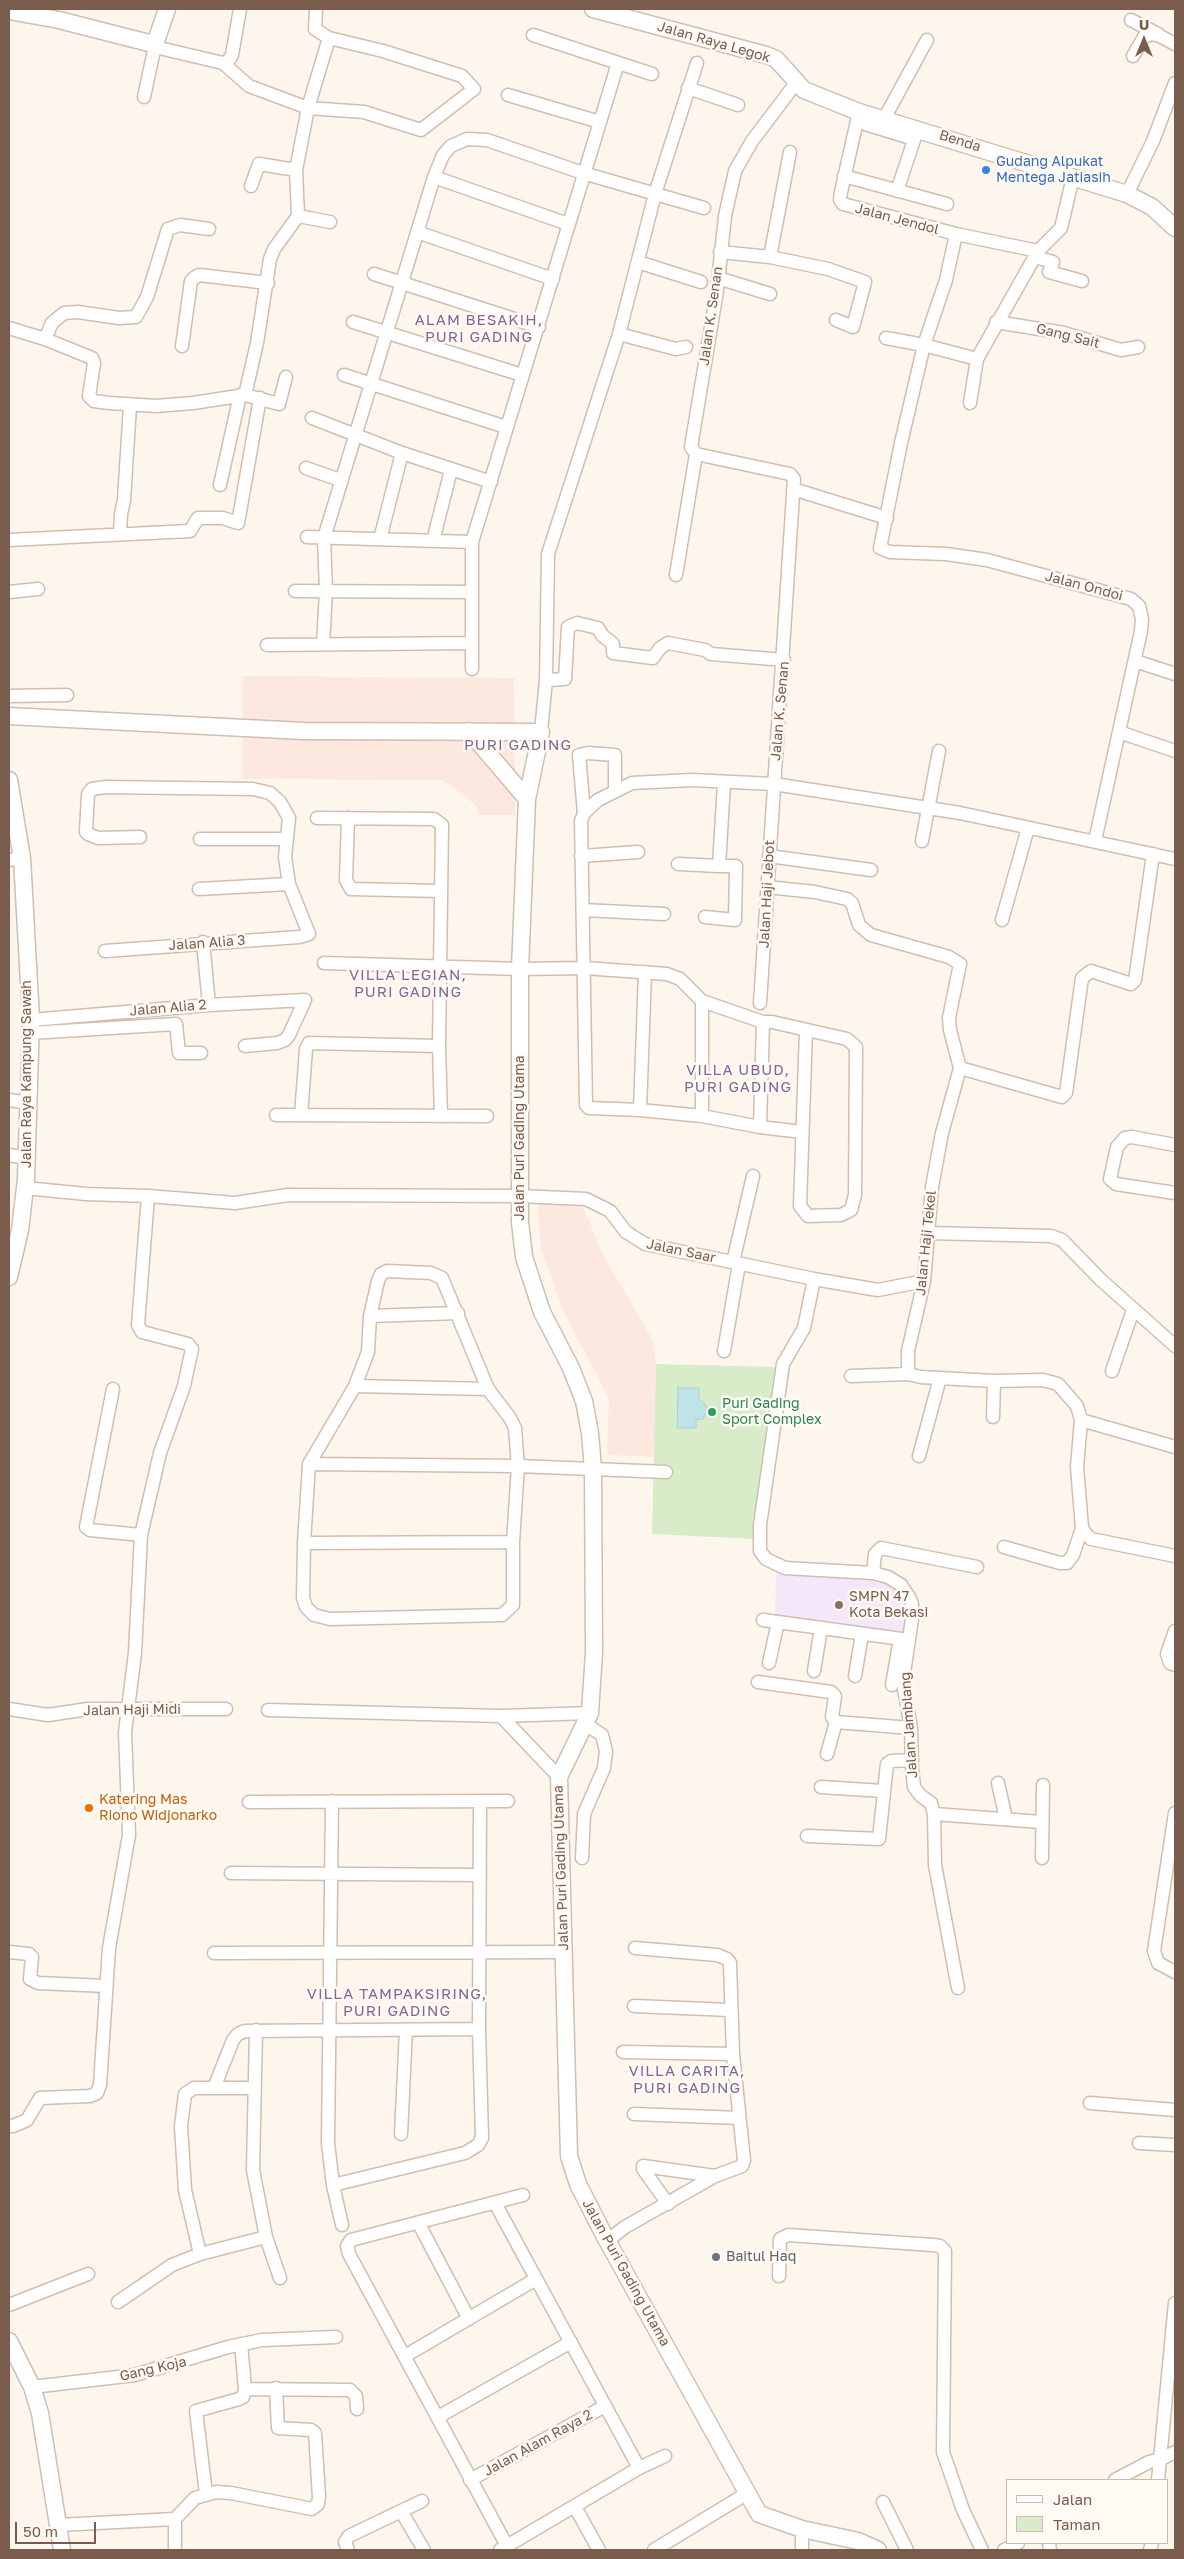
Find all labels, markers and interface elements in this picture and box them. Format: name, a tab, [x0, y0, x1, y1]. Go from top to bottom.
north arrow	[1119, 15, 1169, 65]
text: U	[1139, 16, 1149, 33]
street label: Jalan Raya Legok	[655, 18, 773, 66]
street label: Benda	[937, 126, 983, 156]
place label: Gudang Alpukat Mentega Jatiasih	[996, 154, 1111, 186]
marker: Gudang Alpukat Mentega Jatiasih	[980, 164, 992, 176]
street label: Jalan Jendol	[853, 200, 941, 238]
street label: Jalan K. Senan	[696, 265, 726, 367]
district label: ALAM BESAKIH, PURI GADING	[413, 311, 545, 346]
street label: Gang Sait	[1035, 320, 1101, 352]
street label: Jalan Ondoi	[1043, 568, 1125, 604]
street label: Jalan K. Senan	[767, 661, 793, 761]
district label: PURI GADING	[463, 736, 573, 754]
street label: Jalan Haji Jebot	[756, 840, 778, 948]
street label: Jalan Alia 3	[168, 932, 246, 954]
district label: VILLA LEGIAN, PURI GADING	[347, 966, 469, 1001]
street label: Jalan Raya Kampung Sawah	[19, 980, 35, 1168]
street label: Jalan Alia 2	[129, 996, 207, 1020]
street label: Jalan Puri Gading Utama	[512, 1055, 528, 1221]
district label: VILLA UBUD, PURI GADING	[683, 1061, 793, 1096]
street label: Jalan Haji Tekel	[912, 1190, 940, 1296]
street label: Jalan Saar	[645, 1235, 717, 1267]
place label: Puri Gading Sport Complex	[722, 1396, 822, 1428]
marker: Puri Gading Sport Complex	[706, 1406, 718, 1418]
place label: SMPN 47 Kota Bekasi	[849, 1589, 928, 1621]
marker: SMPN 47 Kota Bekasi	[833, 1599, 845, 1611]
street label: Jalan Jamblang	[897, 1671, 921, 1779]
street label: Jalan Haji Midi	[83, 1701, 181, 1719]
street label: Jalan Puri Gading Utama	[550, 1785, 572, 1951]
place label: Katering Mas Riono Widjonarko	[99, 1792, 217, 1824]
marker: Katering Mas Riono Widjonarko	[83, 1802, 95, 1814]
district label: VILLA TAMPAKSIRING, PURI GADING	[304, 1985, 490, 2020]
district label: VILLA CARITA, PURI GADING	[627, 2062, 747, 2097]
street label: Jalan Puri Gading Utama	[579, 2197, 673, 2349]
place label: Baitul Haq	[726, 2249, 796, 2265]
marker: Baitul Haq	[710, 2251, 722, 2263]
street label: Gang Koja	[118, 2353, 188, 2385]
street label: Jalan Alam Raya 2	[481, 2406, 595, 2480]
legend	[1006, 2479, 1169, 2544]
text: Jalan	[1053, 2490, 1092, 2508]
scale bar	[18, 2512, 99, 2544]
text: Taman	[1053, 2515, 1100, 2533]
text: 50 m	[23, 2522, 58, 2540]

